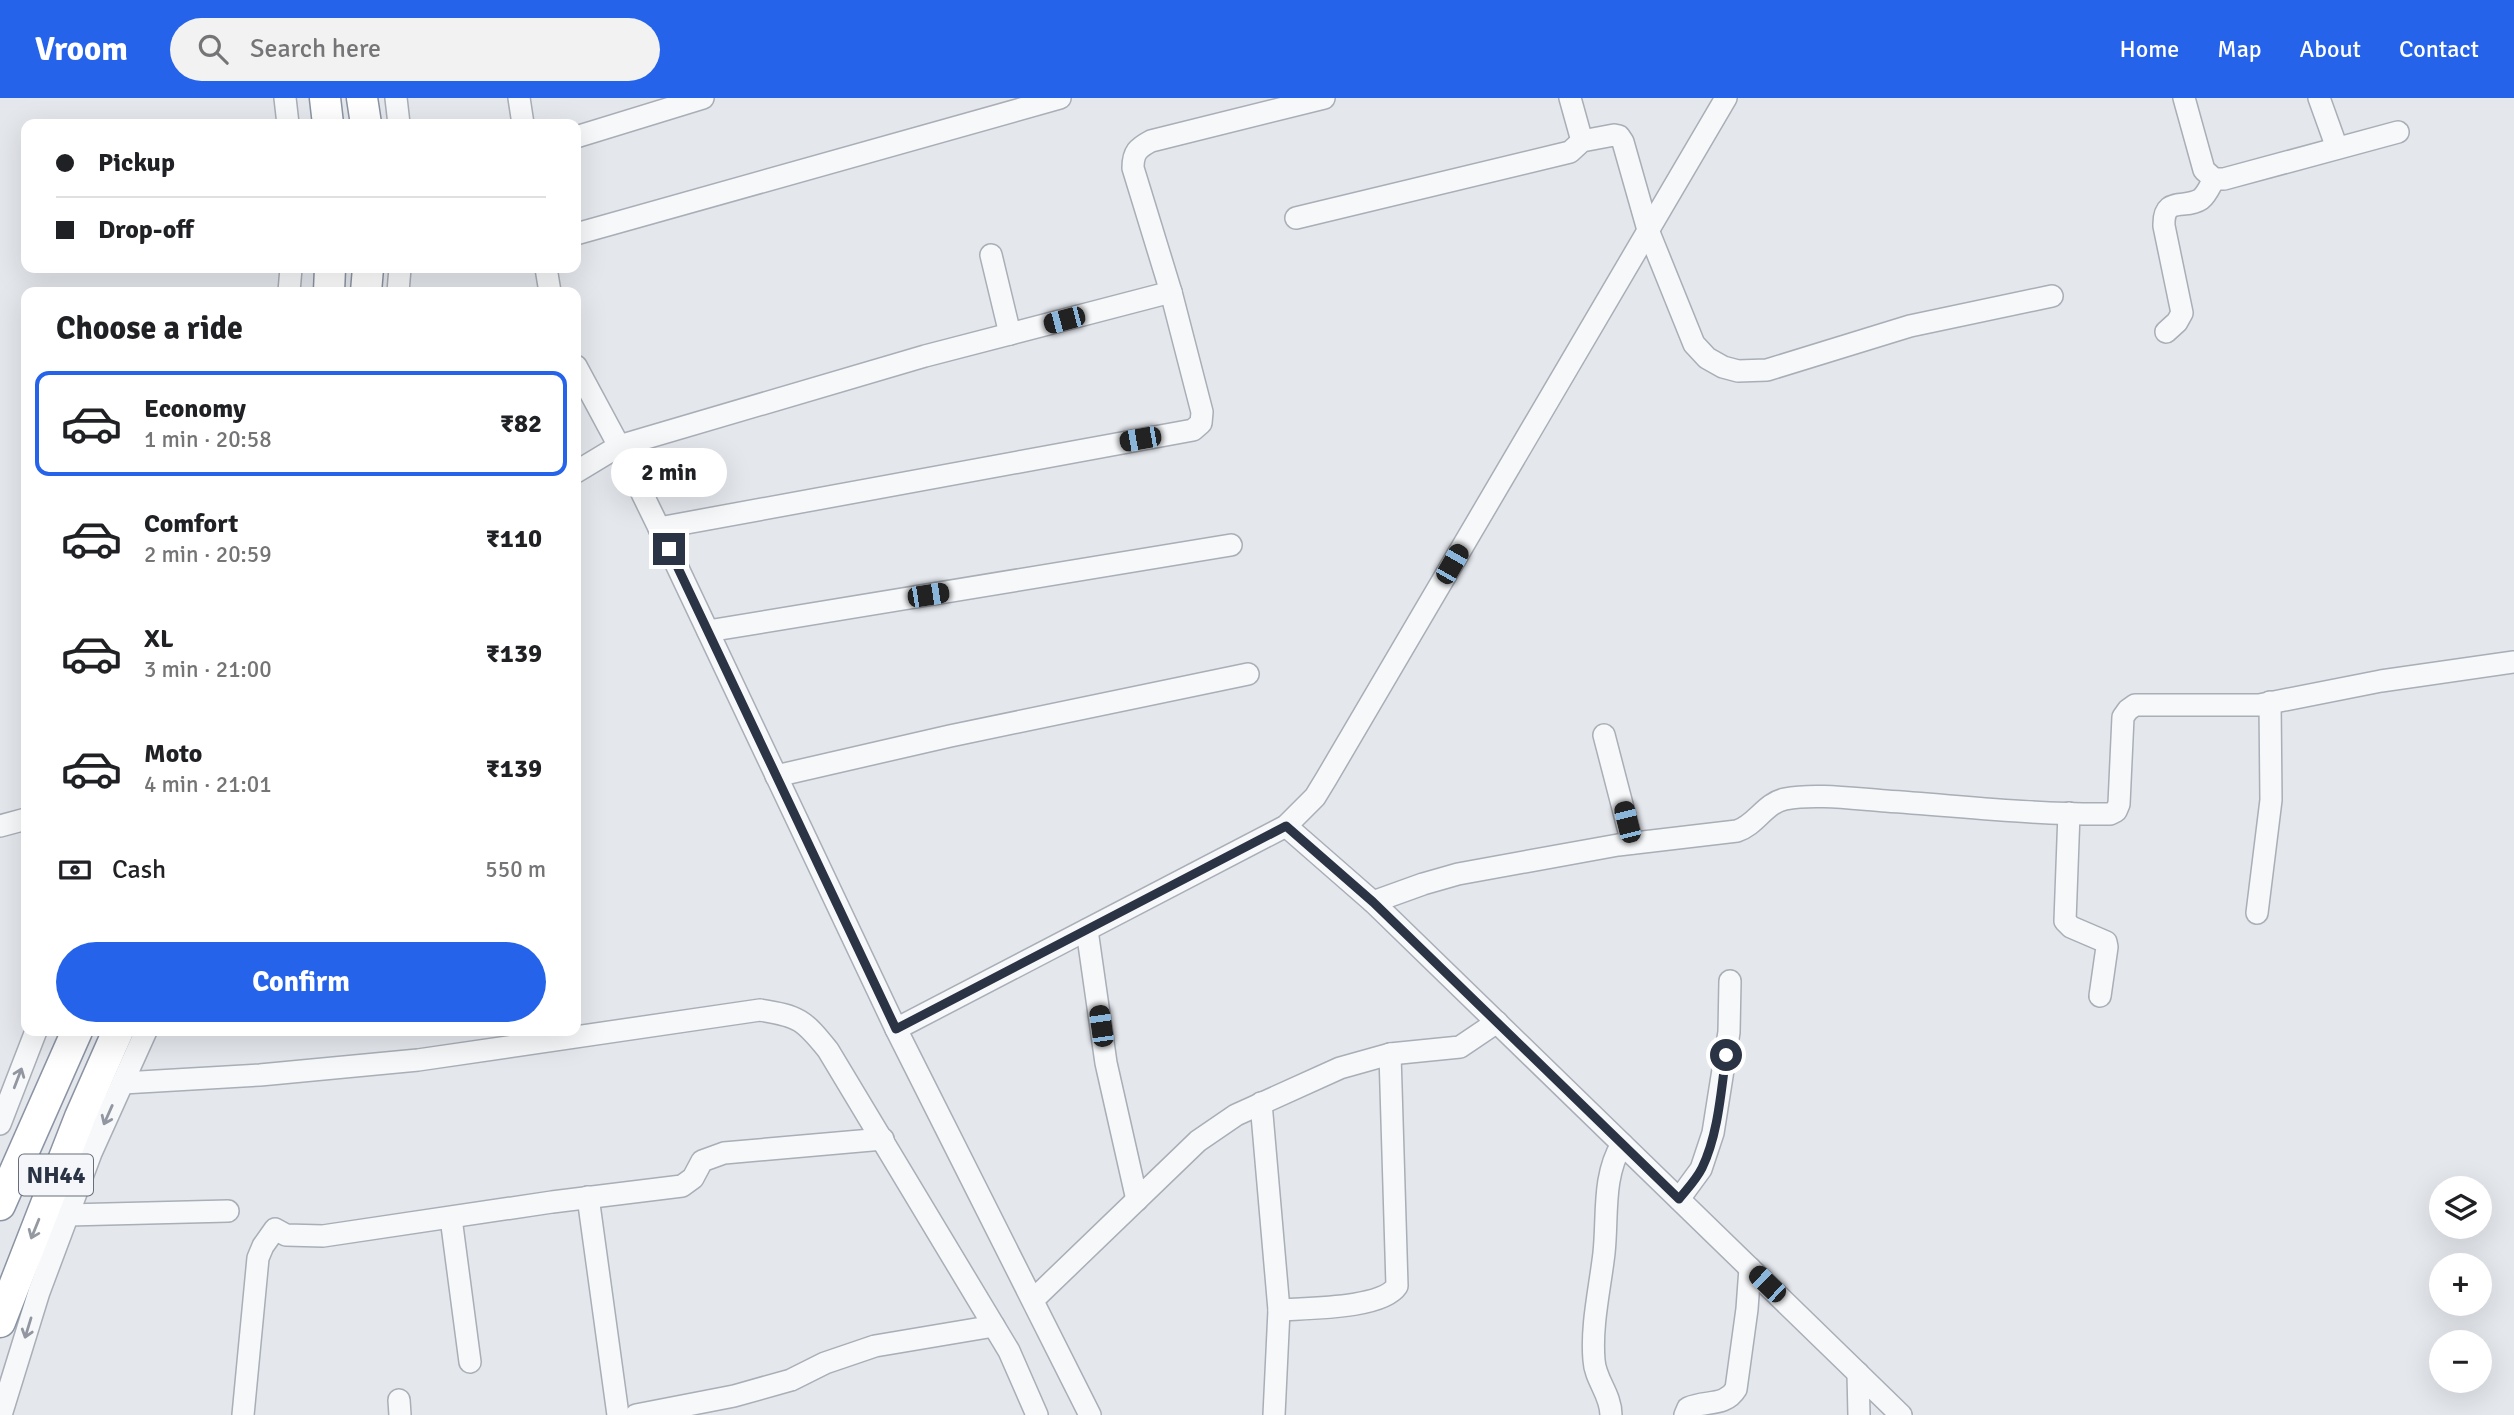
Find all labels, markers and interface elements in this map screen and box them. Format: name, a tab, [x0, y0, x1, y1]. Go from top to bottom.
search box	[170, 18, 660, 81]
text: Vroom	[35, 29, 128, 70]
icon: search	[194, 30, 232, 68]
text: Search here	[250, 33, 381, 65]
text: Home	[2119, 34, 2179, 64]
text: Map	[2217, 34, 2262, 64]
text: About	[2300, 34, 2361, 64]
text: Contact	[2399, 34, 2479, 64]
text: Pickup	[98, 147, 175, 179]
text: Drop-off	[98, 214, 194, 246]
car	[1041, 304, 1088, 336]
text: Choose a ride	[56, 309, 243, 348]
icon: car	[60, 392, 123, 455]
text: Economy	[144, 393, 246, 425]
text: ₹82	[500, 408, 542, 440]
text: 1 min · 20:58	[144, 425, 272, 454]
car	[1118, 425, 1163, 453]
callout: 2 min	[611, 448, 727, 496]
text: 2 min	[641, 458, 697, 487]
icon: car	[60, 507, 123, 570]
text: Comfort	[144, 508, 238, 540]
text: ₹110	[486, 523, 542, 555]
route end	[653, 533, 685, 565]
text: 2 min · 20:59	[144, 540, 272, 569]
car	[1433, 541, 1472, 587]
car	[906, 581, 951, 609]
icon: car	[60, 622, 123, 685]
text: XL	[144, 623, 174, 655]
text: ₹139	[486, 638, 542, 670]
text: 3 min · 21:00	[144, 655, 272, 684]
icon: car	[60, 737, 123, 800]
text: Moto	[144, 738, 202, 770]
text: ₹139	[486, 753, 542, 785]
text: 4 min · 21:01	[144, 770, 272, 799]
car	[1612, 799, 1643, 845]
icon: cash	[56, 851, 94, 889]
text: Cash	[112, 854, 166, 886]
text: 550 m	[485, 855, 546, 884]
button: Confirm	[56, 942, 546, 1022]
car	[1088, 1004, 1115, 1048]
route start	[1710, 1039, 1742, 1071]
one-way arrow	[13, 1067, 26, 1089]
one-way arrow	[101, 1104, 114, 1126]
road number: NH44	[19, 1154, 93, 1196]
map controls	[2429, 1176, 2492, 1393]
button: layers	[2429, 1176, 2492, 1239]
one-way arrow	[27, 1218, 40, 1239]
button: +	[2429, 1253, 2492, 1316]
car	[1745, 1262, 1790, 1306]
one-way arrow	[21, 1317, 34, 1339]
button: −	[2429, 1330, 2492, 1393]

